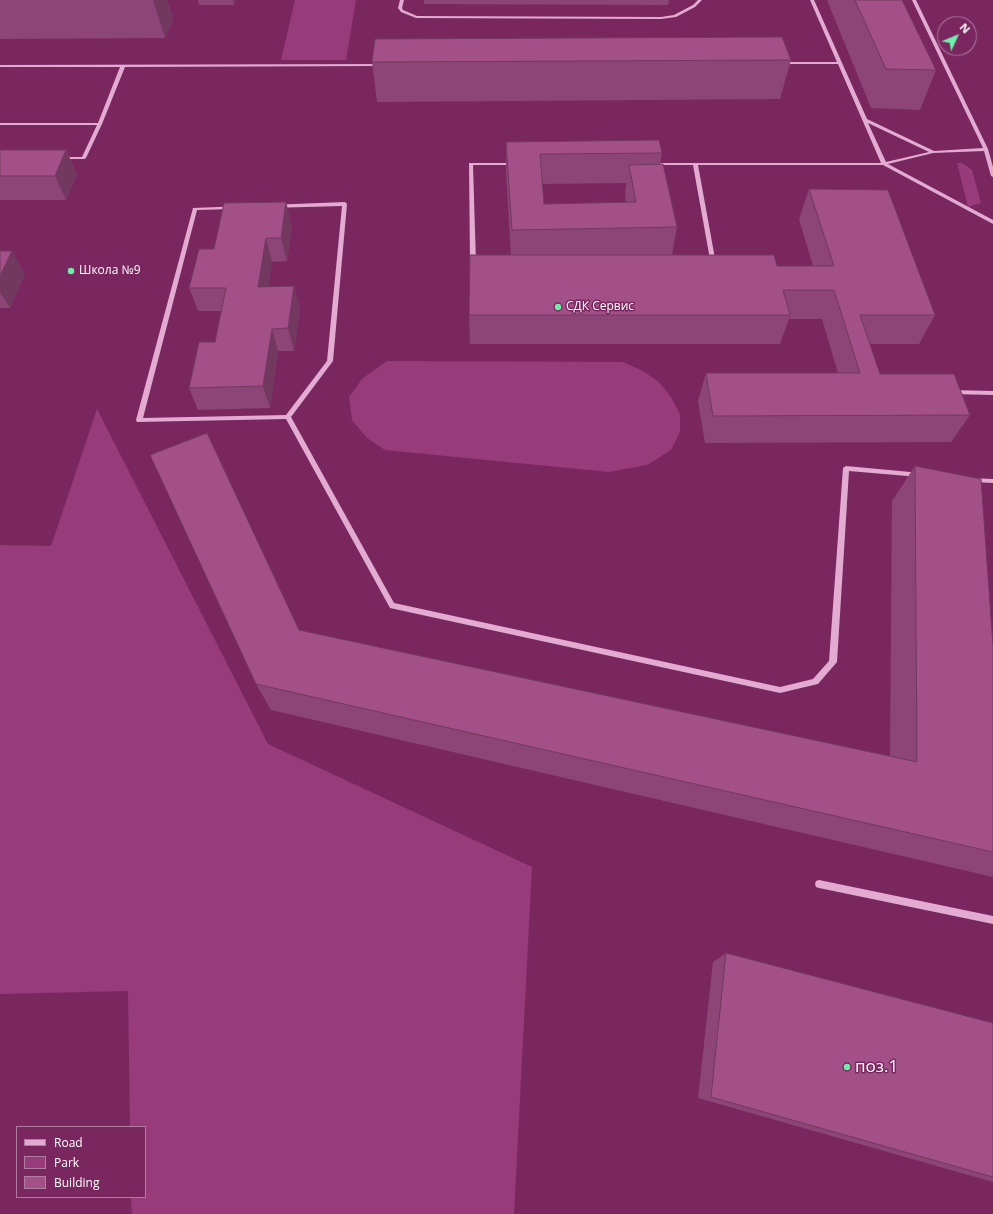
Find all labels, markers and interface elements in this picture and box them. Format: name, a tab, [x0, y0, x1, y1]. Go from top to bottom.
north arrow	[937, 16, 977, 56]
text: N	[957, 20, 974, 36]
place label: Школа №9	[79, 264, 141, 278]
marker: Школа №9	[66, 266, 76, 276]
place label: СДК Сервис	[566, 300, 634, 314]
marker: СДК Сервис	[553, 302, 563, 312]
place label: поз.1	[855, 1057, 898, 1077]
marker: поз.1	[842, 1062, 852, 1072]
legend	[16, 1126, 146, 1198]
text: Road	[54, 1134, 83, 1151]
text: Park	[54, 1154, 79, 1171]
text: Building	[54, 1174, 99, 1191]

